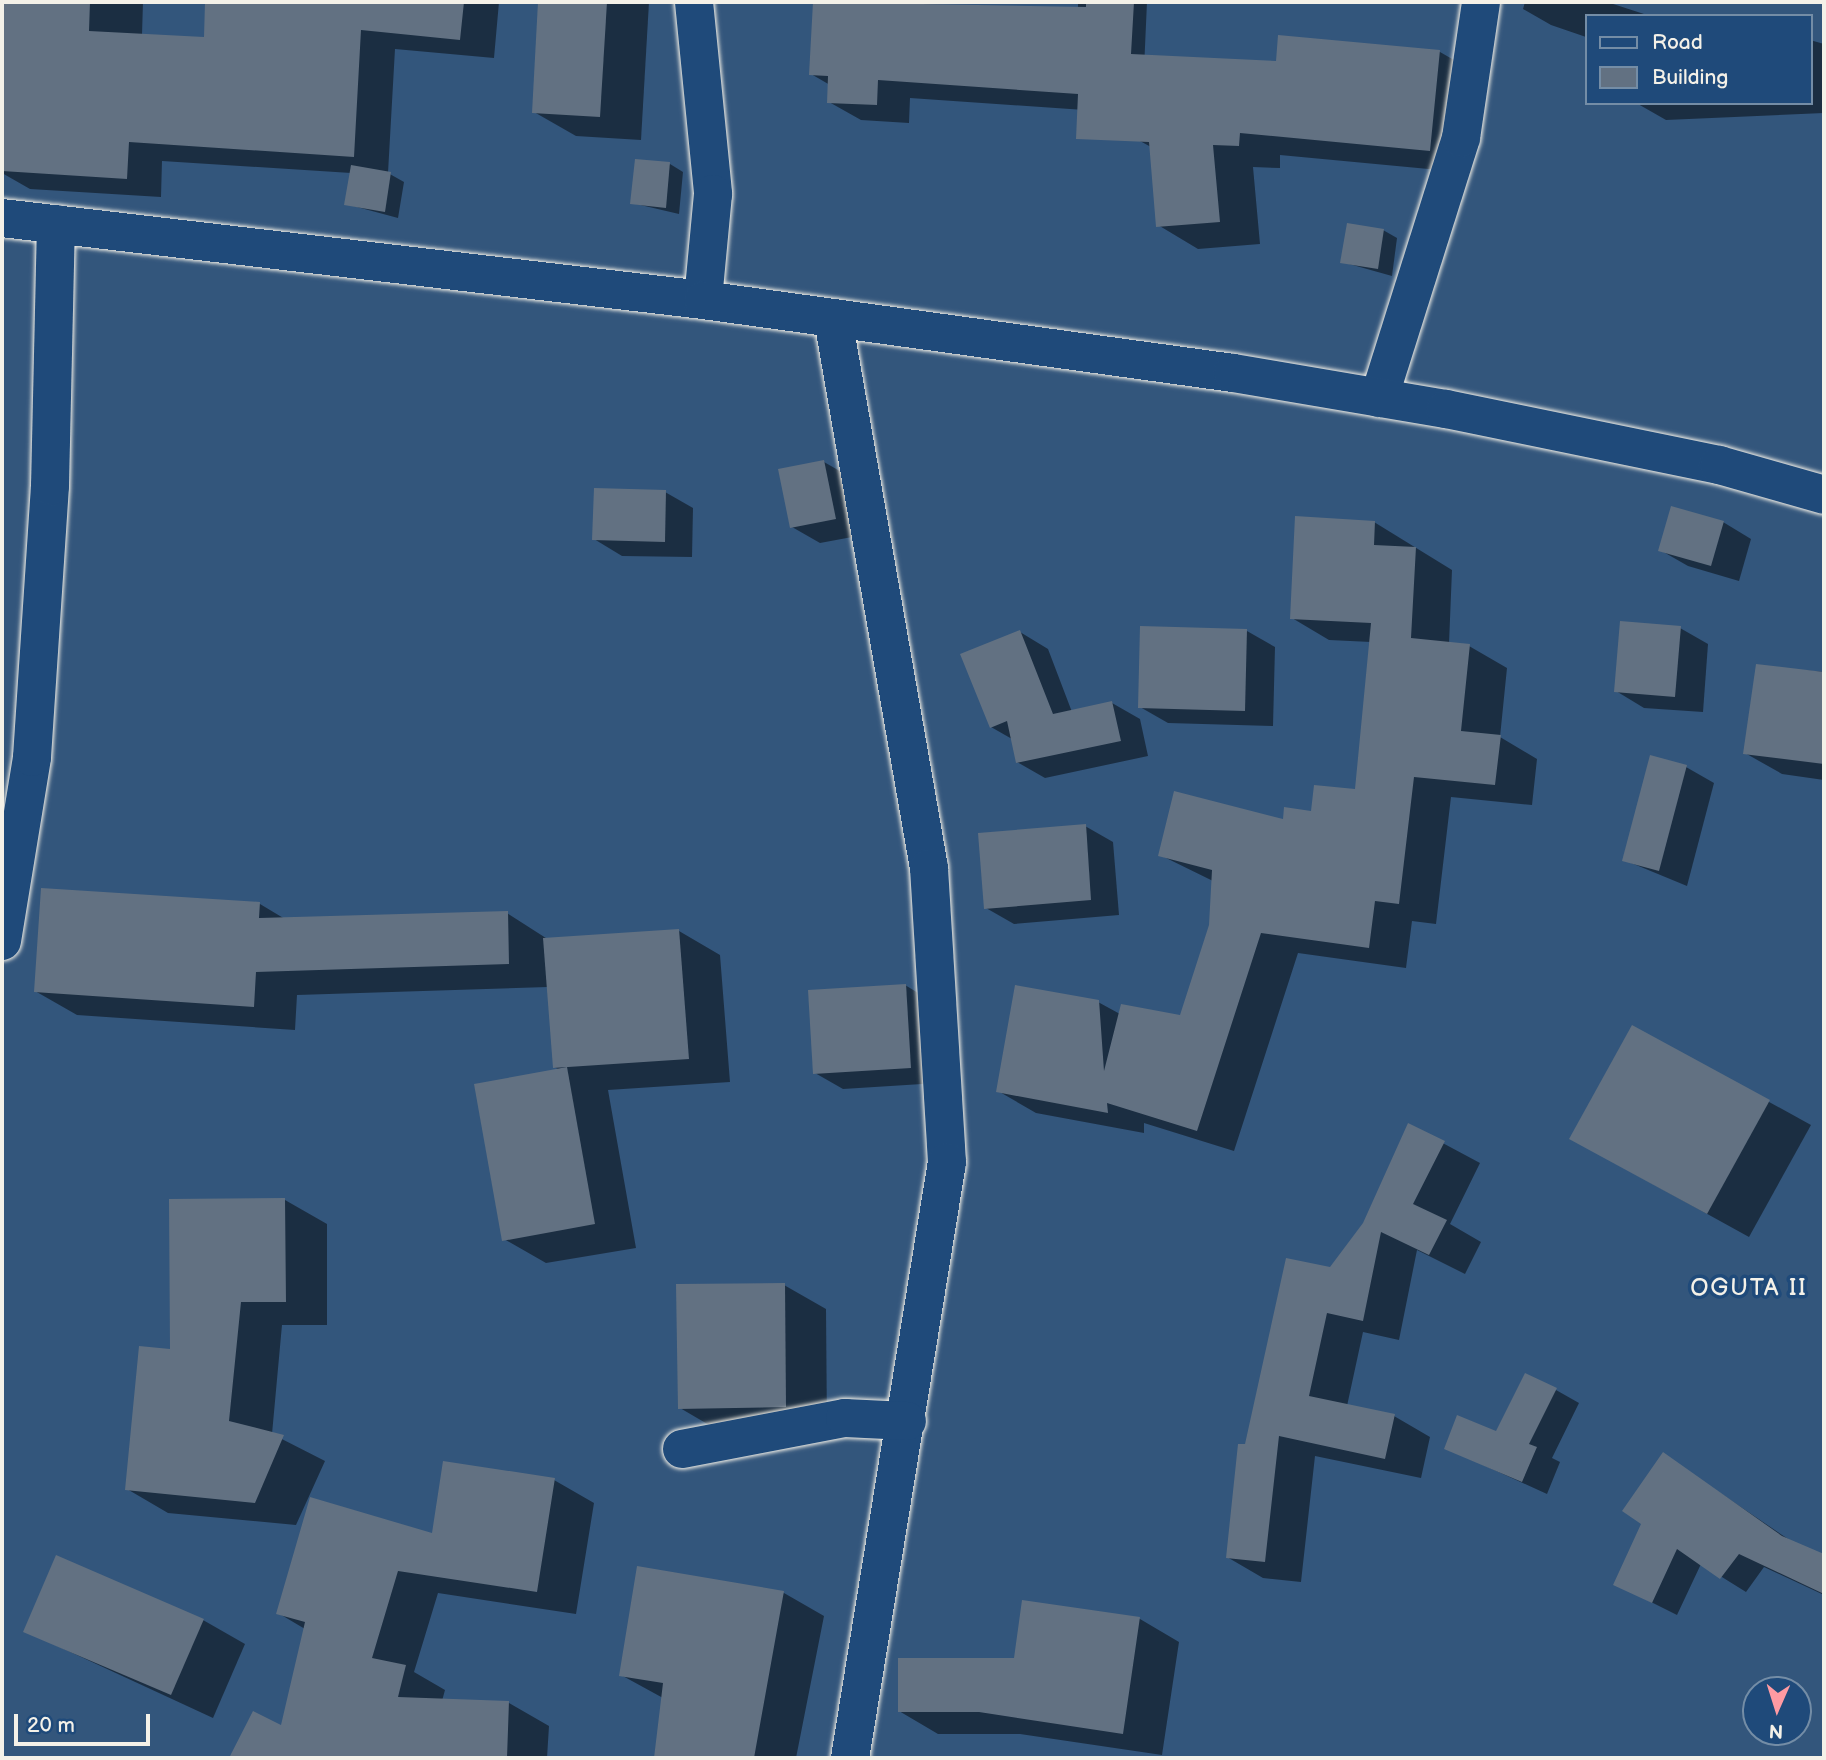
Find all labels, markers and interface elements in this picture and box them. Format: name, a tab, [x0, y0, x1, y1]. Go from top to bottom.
legend	[1584, 14, 1812, 105]
text: Road	[1652, 30, 1703, 55]
text: Building	[1652, 65, 1728, 90]
district label: OGUTA II	[1691, 1274, 1807, 1302]
north arrow	[1742, 1676, 1812, 1746]
scale bar	[18, 1700, 154, 1744]
text: 20 m	[27, 1713, 75, 1738]
text: N	[1768, 1719, 1784, 1742]

